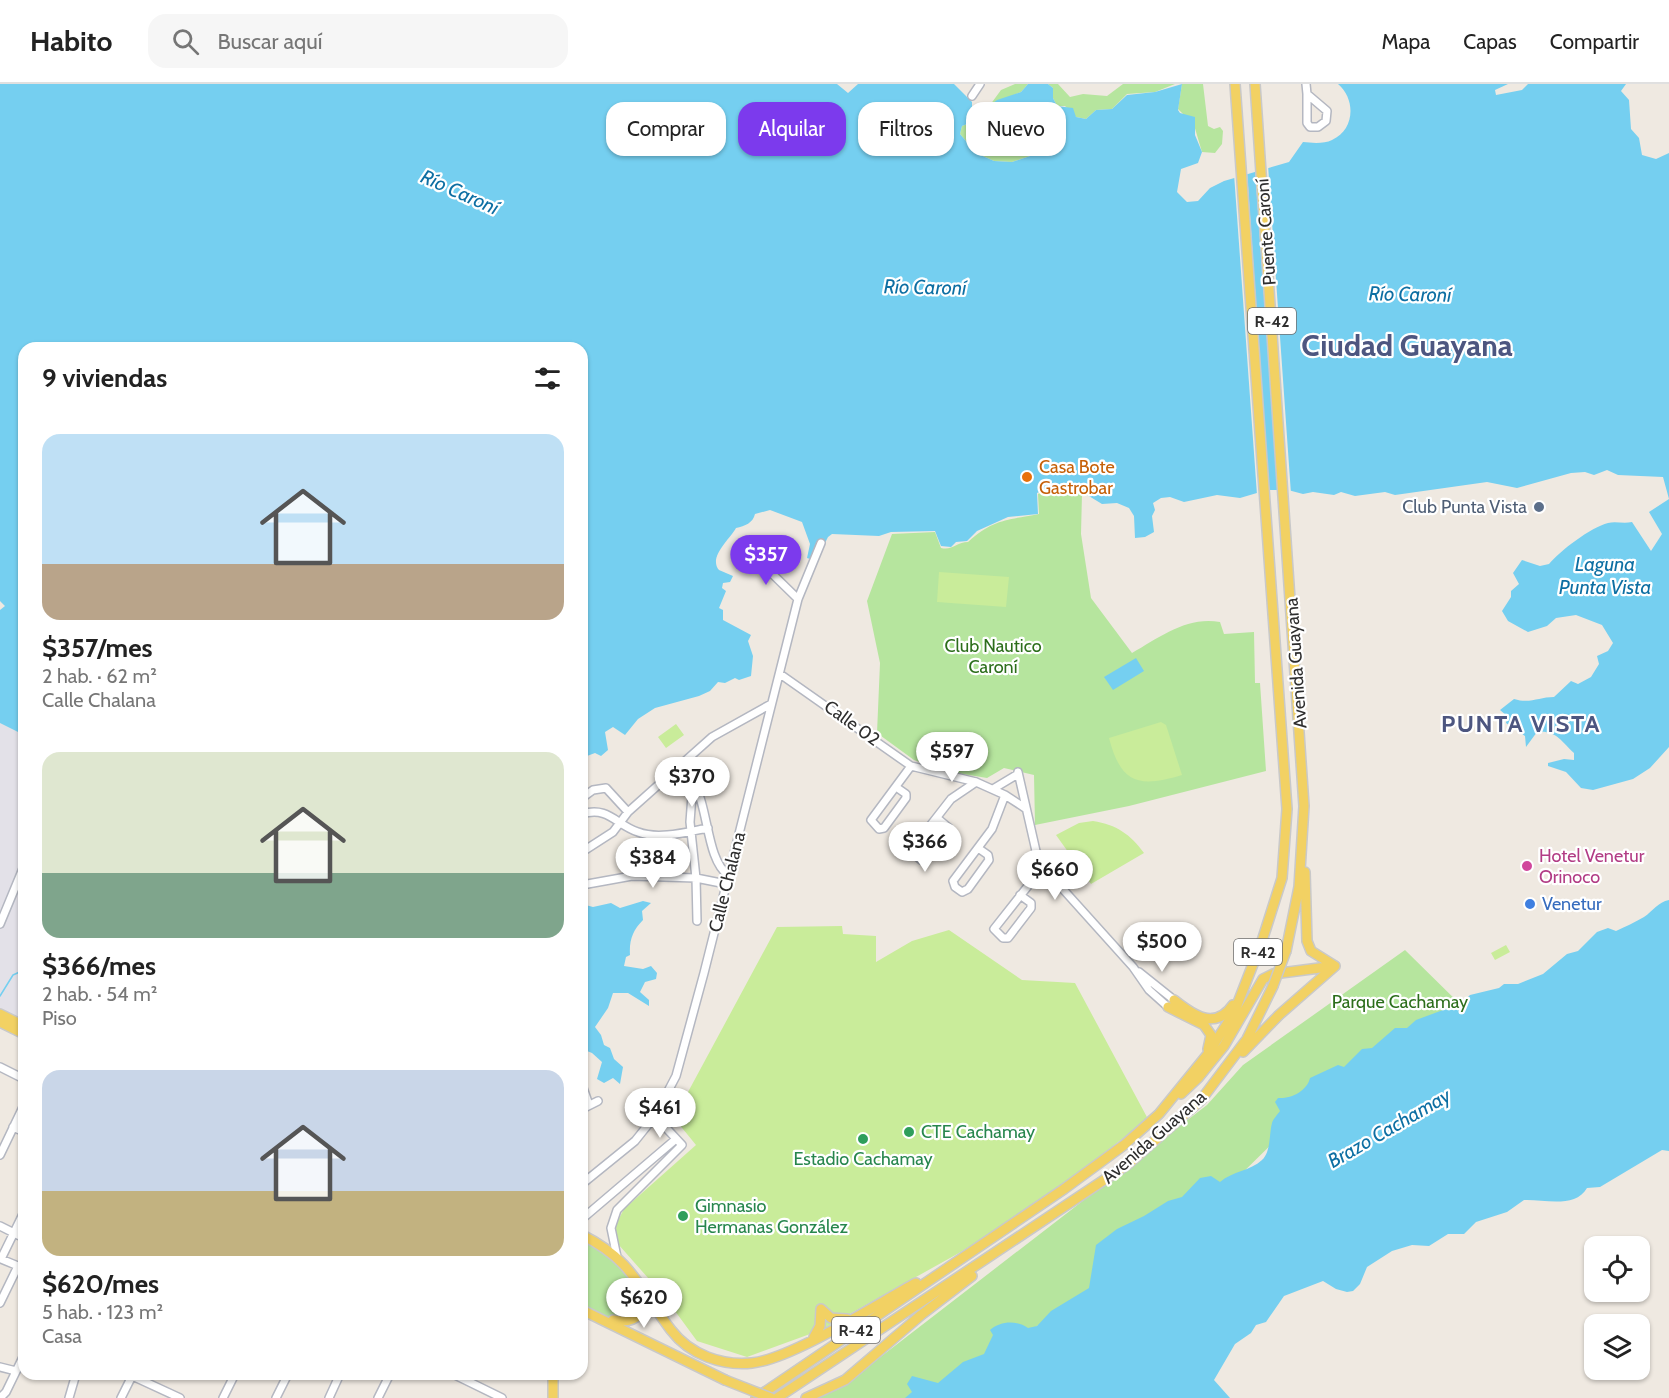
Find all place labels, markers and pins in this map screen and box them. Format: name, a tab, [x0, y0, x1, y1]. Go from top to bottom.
place label: Casa Bote Gastrobar	[1039, 456, 1115, 499]
marker: Casa Bote Gastrobar	[1020, 470, 1034, 484]
place label: Club Punta Vista	[1402, 496, 1527, 518]
marker: Club Punta Vista	[1532, 500, 1546, 514]
pin: $357	[730, 535, 802, 586]
pin: $597	[916, 732, 988, 783]
pin: $370	[656, 757, 728, 808]
pin: $366	[889, 822, 961, 873]
pin: $384	[617, 838, 689, 889]
place label: Hotel Venetur Orinoco	[1539, 845, 1645, 888]
pin: $660	[1019, 850, 1091, 901]
marker: Hotel Venetur Orinoco	[1520, 859, 1534, 873]
place label: Venetur	[1542, 893, 1602, 915]
marker: Venetur	[1523, 897, 1537, 911]
pin: $500	[1126, 922, 1198, 973]
pin: $461	[624, 1088, 696, 1139]
place label: CTE Cachamay	[921, 1121, 1035, 1143]
marker: CTE Cachamay	[902, 1125, 916, 1139]
marker: Estadio Cachamay	[856, 1132, 870, 1146]
place label: Estadio Cachamay	[793, 1148, 933, 1170]
place label: Gimnasio Hermanas González	[695, 1195, 848, 1238]
marker: Gimnasio Hermanas González	[676, 1209, 690, 1223]
pin: $620	[608, 1278, 680, 1329]

